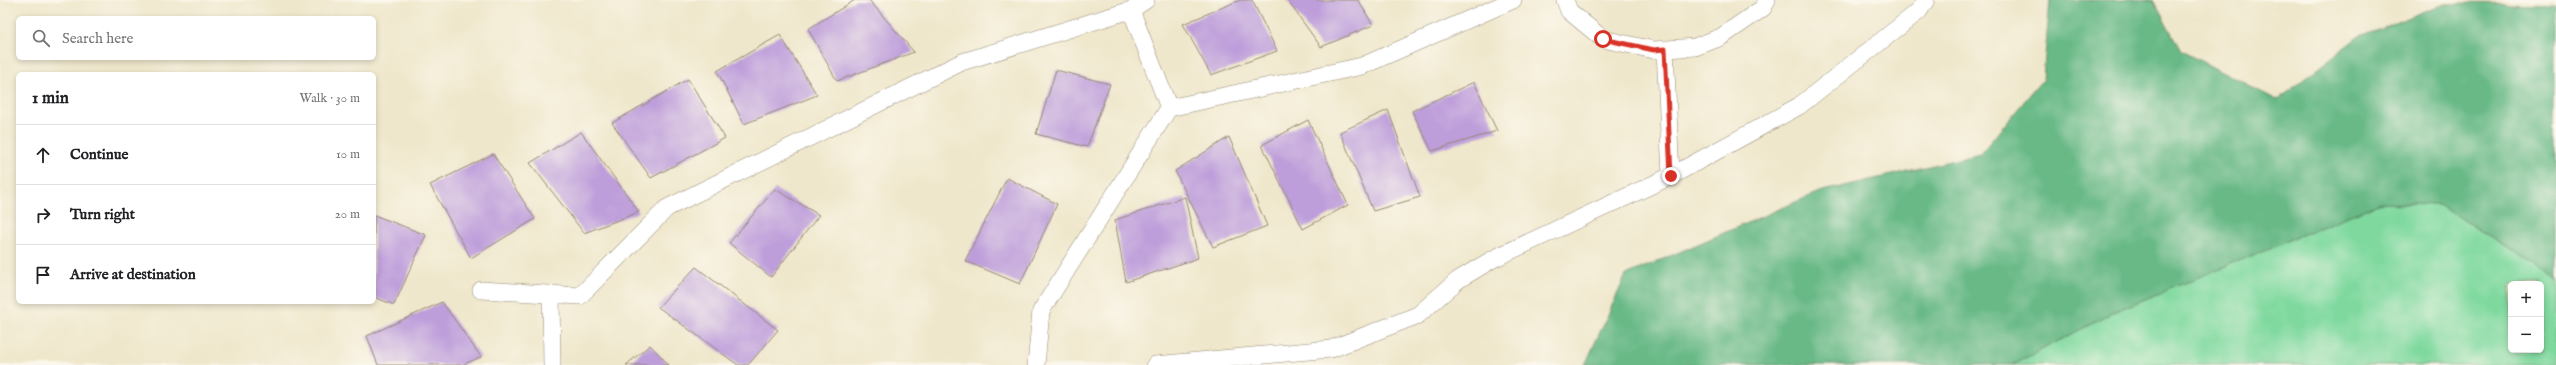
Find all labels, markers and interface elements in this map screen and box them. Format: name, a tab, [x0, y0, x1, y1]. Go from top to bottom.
search box	[16, 16, 376, 60]
icon: search	[30, 27, 52, 49]
text: Search here	[62, 29, 133, 48]
route start	[1594, 30, 1612, 48]
text: 1 min	[32, 88, 69, 109]
text: Walk · 30 m	[300, 90, 360, 107]
icon: ahead	[32, 144, 54, 166]
text: Continue	[70, 145, 128, 164]
text: 10 m	[336, 146, 360, 163]
route end	[1662, 167, 1680, 185]
icon: right	[32, 204, 54, 226]
text: Turn right	[70, 205, 135, 224]
text: 20 m	[335, 206, 360, 223]
icon: arrive	[32, 264, 54, 286]
text: Arrive at destination	[70, 265, 196, 284]
map controls	[2508, 281, 2544, 353]
button: +	[2508, 281, 2544, 317]
button: −	[2508, 317, 2544, 353]

